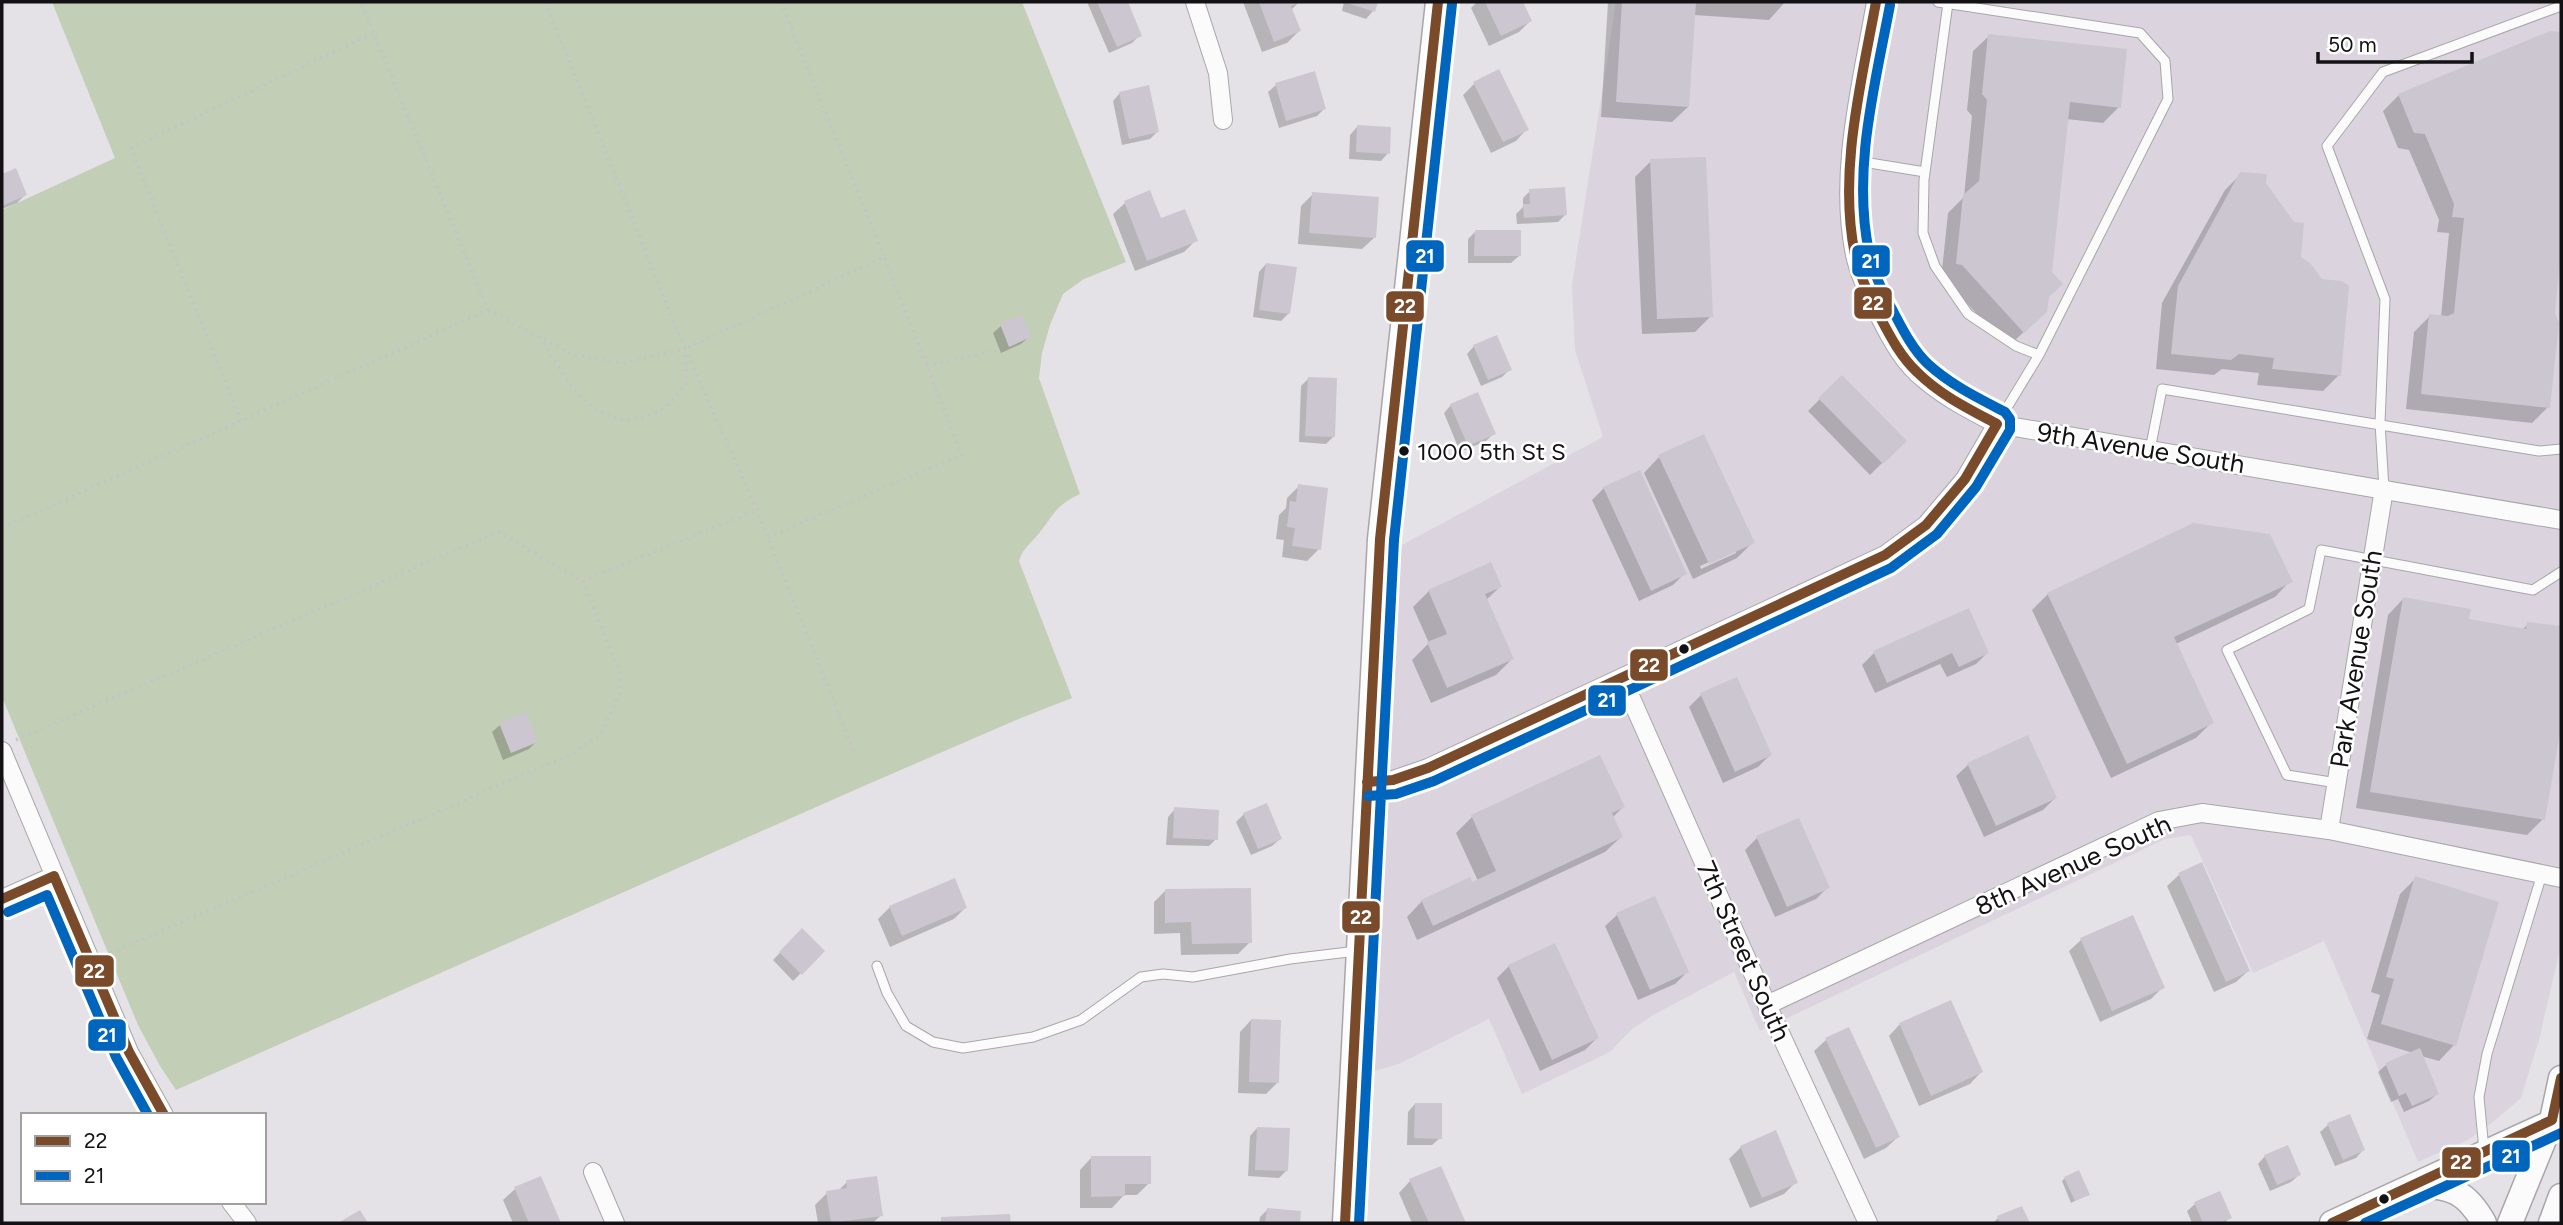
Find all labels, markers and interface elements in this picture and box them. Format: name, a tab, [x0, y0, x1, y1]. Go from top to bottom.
scale bar	[2318, 21, 2472, 65]
text: 50 m	[2328, 32, 2377, 57]
line badge: 21	[1405, 239, 1445, 273]
line badge: 21	[1851, 244, 1891, 278]
text: 21	[1415, 245, 1435, 268]
text: 21	[1861, 250, 1881, 273]
line badge: 22	[1853, 286, 1893, 320]
line badge: 22	[1385, 290, 1425, 323]
text: 22	[1862, 292, 1884, 315]
text: 22	[1394, 295, 1416, 318]
street label: 9th Avenue South	[2035, 416, 2247, 480]
place label: 1000 5th St S	[1417, 437, 1566, 466]
marker: 1000 5th St S	[1397, 444, 1411, 458]
street label: Park Avenue South	[2323, 548, 2389, 770]
unlabelled marker	[1677, 642, 1691, 656]
line badge: 22	[1629, 648, 1669, 682]
text: 22	[1638, 654, 1660, 677]
line badge: 21	[1587, 684, 1627, 717]
text: 21	[1597, 689, 1617, 712]
street label: 8th Avenue South	[1970, 807, 2176, 923]
street label: 7th Street South	[1690, 856, 1798, 1046]
line badge: 22	[1341, 900, 1381, 934]
text: 22	[1350, 906, 1372, 929]
line badge: 22	[74, 954, 115, 988]
text: 22	[83, 960, 105, 983]
line badge: 21	[87, 1018, 127, 1052]
text: 21	[97, 1024, 117, 1047]
legend	[21, 1113, 266, 1204]
text: 22	[84, 1128, 107, 1153]
line badge: 21	[2491, 1139, 2531, 1173]
text: 21	[2501, 1145, 2521, 1168]
line badge: 22	[2441, 1146, 2482, 1179]
text: 22	[2450, 1151, 2472, 1174]
text: 21	[84, 1163, 104, 1188]
unlabelled marker	[2377, 1192, 2391, 1206]

